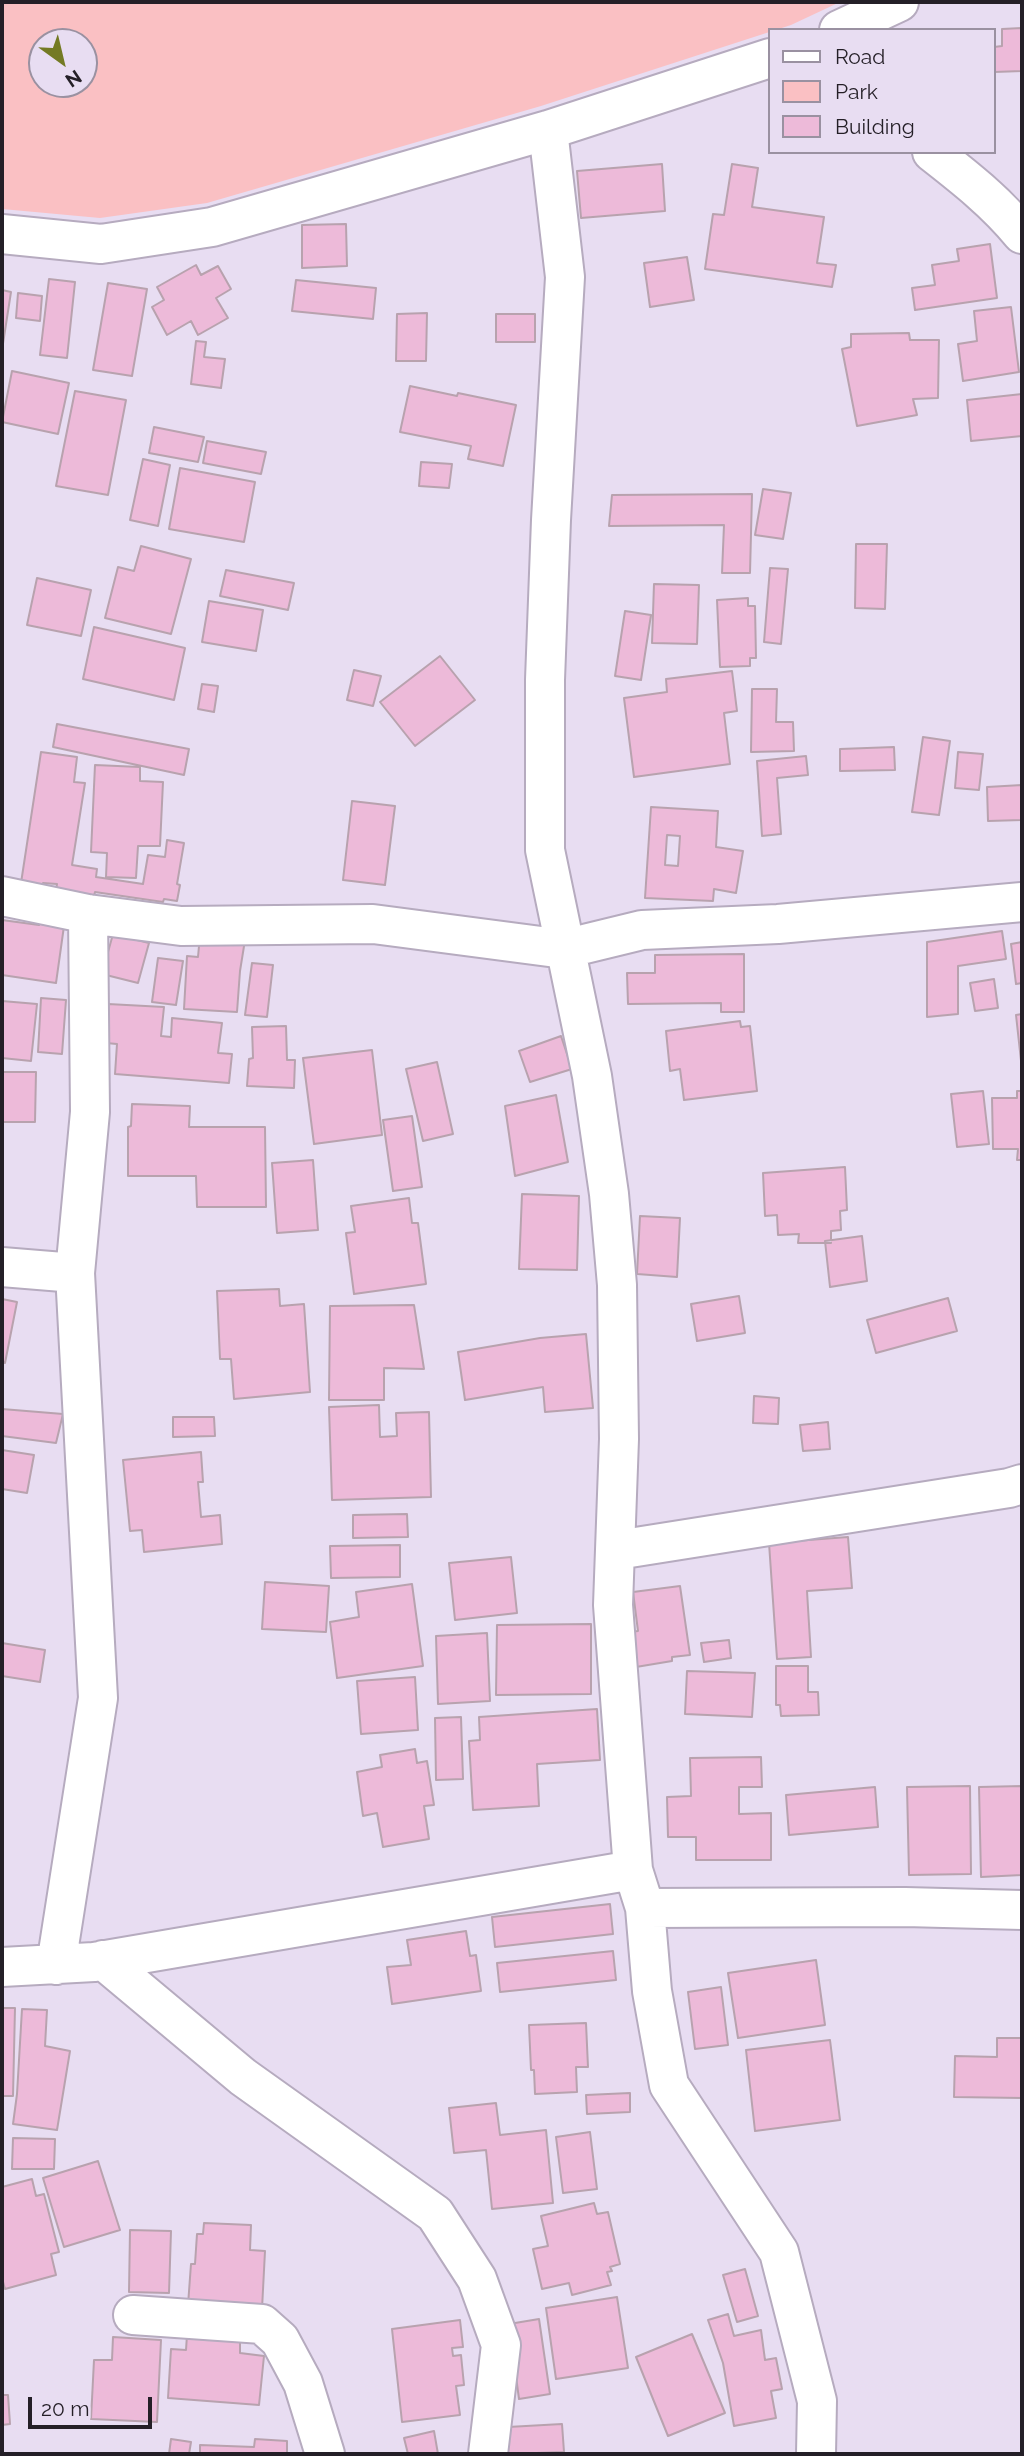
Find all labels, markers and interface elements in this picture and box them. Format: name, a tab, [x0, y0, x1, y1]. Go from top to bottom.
north arrow	[28, 28, 98, 98]
legend	[768, 28, 996, 154]
text: Road	[835, 44, 885, 69]
text: N	[61, 66, 86, 92]
text: Park	[835, 79, 878, 104]
text: Building	[835, 114, 915, 139]
scale bar	[32, 2382, 156, 2426]
text: 20 m	[41, 2396, 89, 2421]

